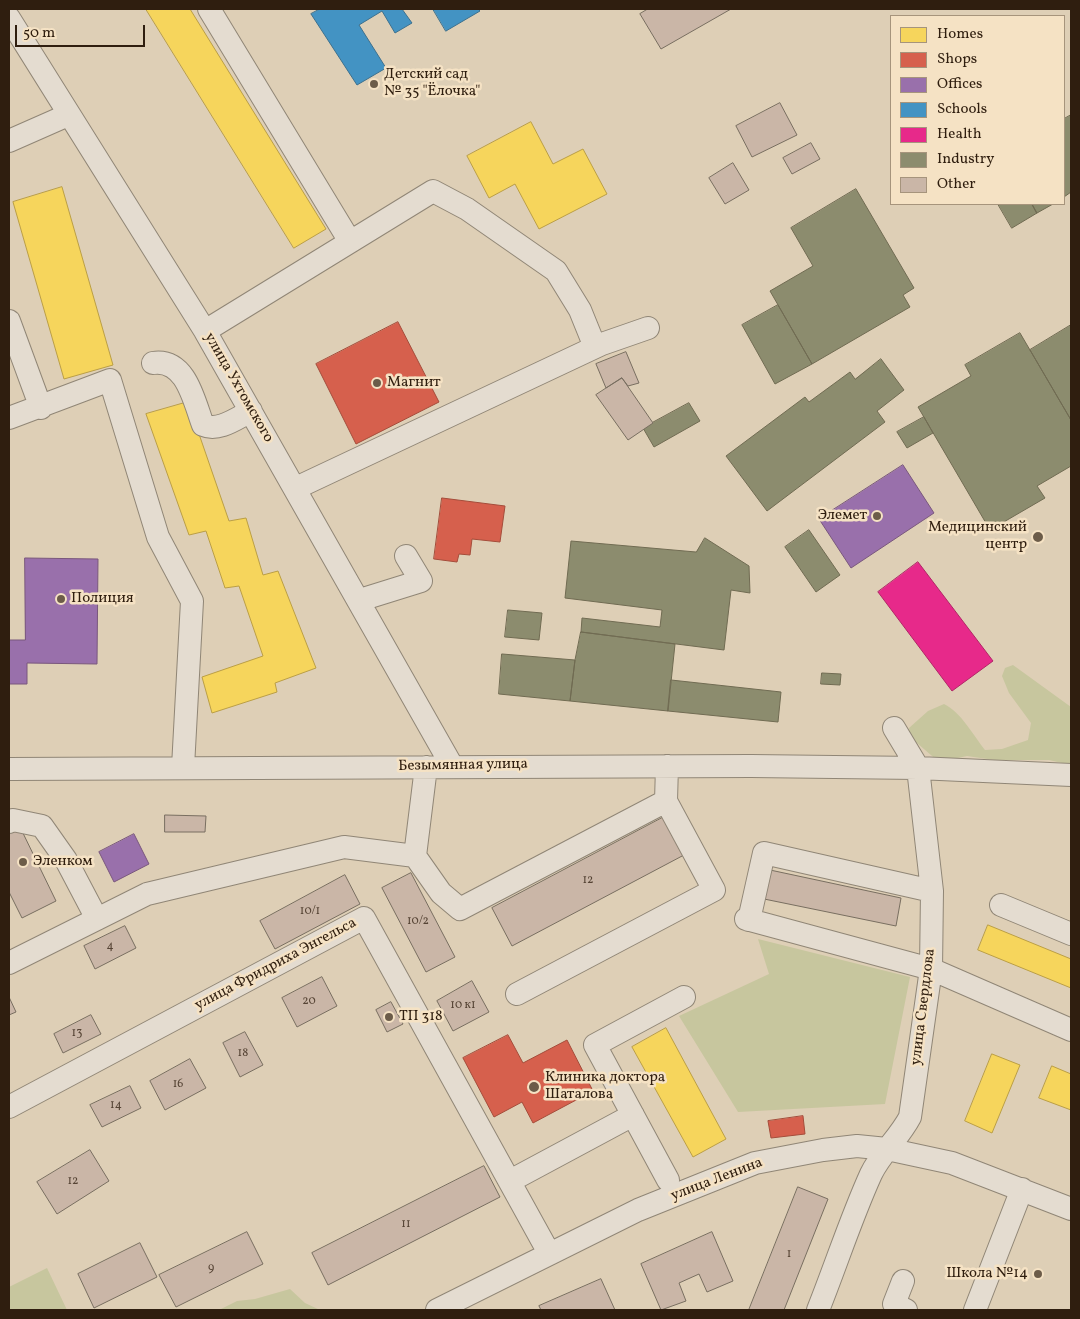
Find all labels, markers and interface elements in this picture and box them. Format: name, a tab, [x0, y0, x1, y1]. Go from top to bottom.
scale bar	[18, 15, 148, 47]
legend	[890, 15, 1065, 205]
text: 50 m	[23, 23, 55, 44]
text: Homes	[937, 24, 983, 45]
text: Shops	[937, 49, 977, 70]
place label: Детский сад № 35 "Ёлочка"	[384, 66, 480, 101]
text: Offices	[937, 74, 982, 95]
marker: Детский сад № 35 "Ёлочка"	[368, 78, 380, 90]
text: Schools	[937, 99, 987, 120]
text: Health	[937, 124, 982, 145]
text: Industry	[937, 149, 994, 170]
text: Other	[937, 174, 976, 195]
street label: улица Ухтомского	[199, 330, 277, 446]
place label: Магнит	[387, 374, 441, 392]
marker: Магнит	[371, 377, 383, 389]
place label: Элемет	[818, 507, 867, 525]
marker: Элемет	[871, 510, 883, 522]
place label: Медицинский центр	[928, 519, 1027, 554]
marker: Медицинский центр	[1031, 530, 1045, 544]
place label: Полиция	[71, 590, 134, 608]
marker: Полиция	[55, 593, 67, 605]
street label: Безымянная улица	[398, 756, 528, 776]
place label: Эленком	[33, 853, 92, 871]
marker: Эленком	[17, 856, 29, 868]
house number: 12	[582, 874, 594, 888]
house number: 10/1	[300, 905, 320, 919]
street label: улица Фридриха Энгельса	[192, 915, 360, 1015]
house number: 10/2	[407, 915, 429, 929]
house number: 4	[106, 940, 114, 954]
street label: улица Свердлова	[908, 948, 940, 1066]
house number: 20	[302, 995, 316, 1009]
house number: 10 к1	[450, 999, 476, 1013]
place label: ТП 318	[399, 1008, 443, 1026]
marker: ТП 318	[383, 1011, 395, 1023]
house number: 13	[72, 1027, 82, 1041]
house number: 18	[238, 1047, 248, 1061]
place label: Клиника доктора Шаталова	[545, 1069, 665, 1104]
house number: 16	[173, 1078, 183, 1092]
marker: Клиника доктора Шаталова	[527, 1080, 541, 1094]
house number: 14	[110, 1099, 122, 1113]
street label: улица Ленина	[669, 1154, 765, 1206]
house number: 12	[67, 1175, 79, 1189]
house number: 11	[401, 1218, 411, 1232]
house number: 1	[787, 1248, 791, 1262]
house number: 9	[208, 1262, 214, 1276]
place label: Школа №14	[946, 1265, 1028, 1283]
marker: Школа №14	[1032, 1268, 1044, 1280]

